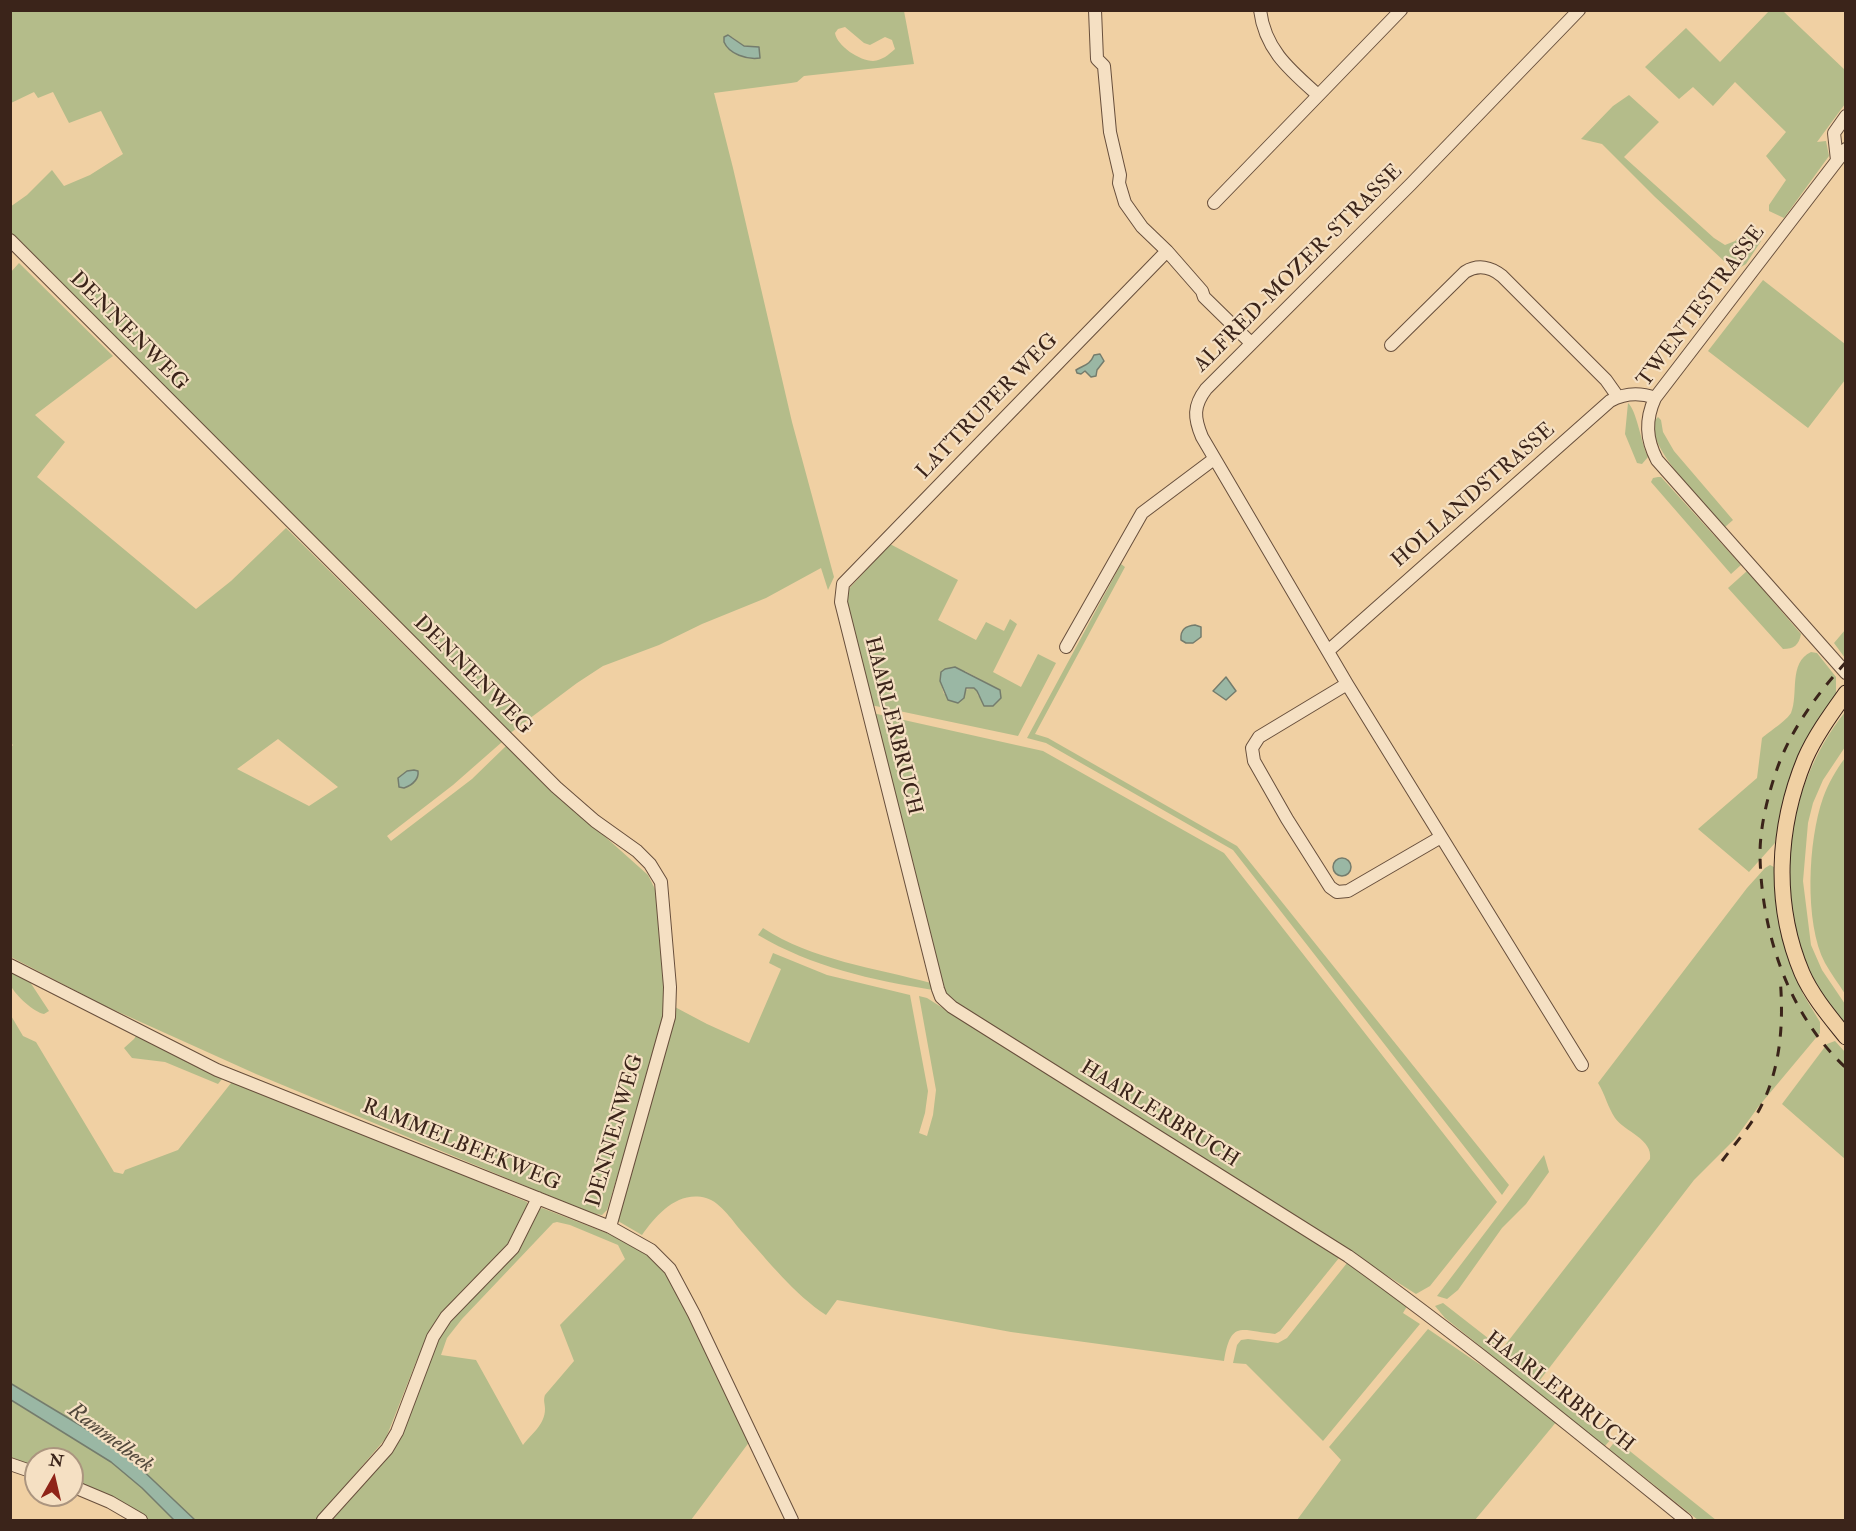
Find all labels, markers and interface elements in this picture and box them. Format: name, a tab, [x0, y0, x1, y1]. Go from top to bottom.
street label: ALFRED-MOZER-STRASSE	[1190, 160, 1408, 378]
street label: TWENTESTRASSE	[1633, 221, 1771, 393]
street label: DENNENWEG	[63, 267, 193, 397]
street label: LATTRUPER WEG	[912, 329, 1064, 485]
street label: HOLLANDSTRASSE	[1387, 418, 1561, 574]
street label: DENNENWEG	[407, 611, 537, 741]
street label: HAARLERBRUCH	[858, 634, 926, 818]
street label: DENNENWEG	[582, 1052, 650, 1210]
street label: HAARLERBRUCH	[1075, 1056, 1243, 1174]
street label: RAMMELBEEKWEG	[358, 1095, 564, 1197]
street label: HAARLERBRUCH	[1479, 1327, 1639, 1459]
water label: Rammelbeek	[62, 1398, 158, 1480]
north arrow	[24, 1447, 84, 1507]
text: N	[48, 1450, 65, 1472]

